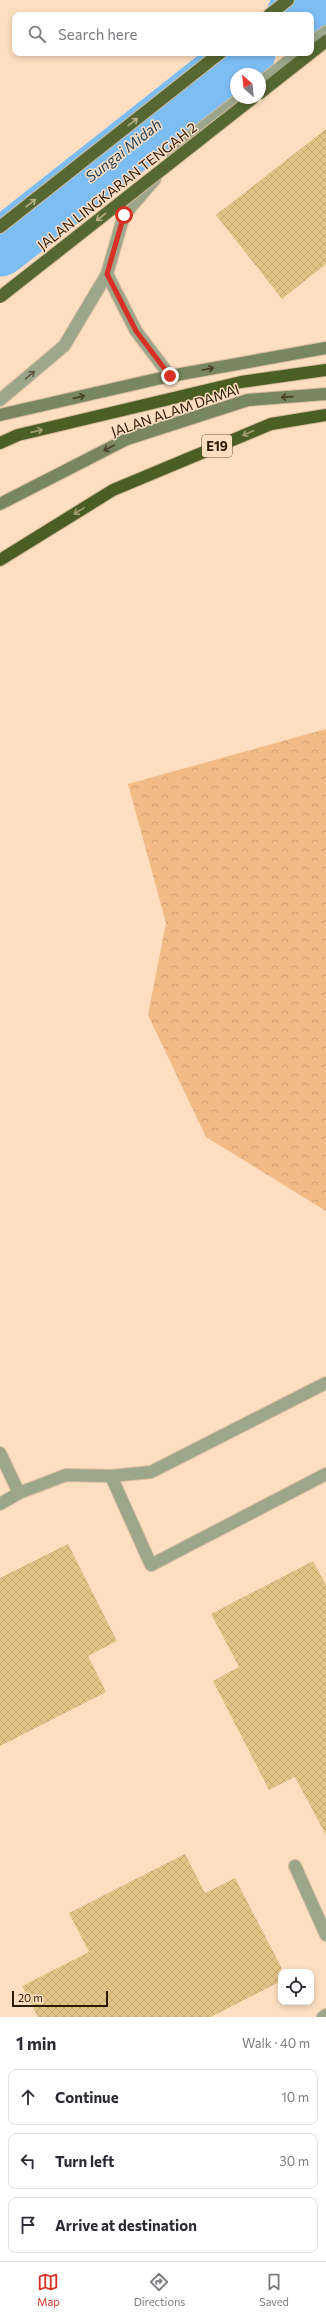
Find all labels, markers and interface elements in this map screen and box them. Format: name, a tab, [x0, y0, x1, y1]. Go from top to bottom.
search box	[12, 12, 314, 56]
icon: search	[26, 23, 48, 45]
text: Search here	[58, 25, 137, 43]
north arrow	[230, 68, 266, 104]
water label: Sungai Midah	[81, 115, 165, 185]
street label: JALAN LINGKARAN TENGAH 2	[34, 118, 200, 253]
one-way arrow	[127, 118, 138, 126]
one-way arrow	[25, 198, 36, 207]
route start	[115, 206, 133, 224]
one-way arrow	[96, 212, 107, 221]
one-way arrow	[202, 365, 215, 373]
route end	[161, 367, 179, 385]
one-way arrow	[25, 370, 35, 379]
street label: JALAN ALAM DAMAI	[109, 380, 241, 440]
one-way arrow	[72, 392, 85, 400]
one-way arrow	[281, 394, 294, 401]
one-way arrow	[30, 426, 43, 434]
one-way arrow	[242, 430, 254, 438]
road number: E19	[202, 435, 232, 457]
one-way arrow	[104, 445, 116, 452]
one-way arrow	[73, 507, 85, 515]
map controls	[278, 1969, 314, 2005]
button: locate	[278, 1969, 314, 2005]
scale bar	[12, 1989, 108, 2008]
text: 20 m	[18, 1991, 43, 2004]
text: 1 min	[16, 2033, 56, 2054]
text: Walk · 40 m	[242, 2035, 310, 2051]
icon: ahead	[17, 2086, 39, 2108]
text: Continue	[55, 2088, 119, 2106]
text: 10 m	[281, 2089, 309, 2105]
icon: left	[17, 2150, 39, 2172]
text: Turn left	[55, 2152, 114, 2170]
text: 30 m	[279, 2153, 309, 2169]
icon: arrive	[17, 2214, 39, 2236]
text: Arrive at destination	[55, 2216, 197, 2234]
tab: Map	[37, 2271, 60, 2308]
tab: Directions	[134, 2271, 185, 2308]
tab: Saved	[259, 2271, 289, 2308]

